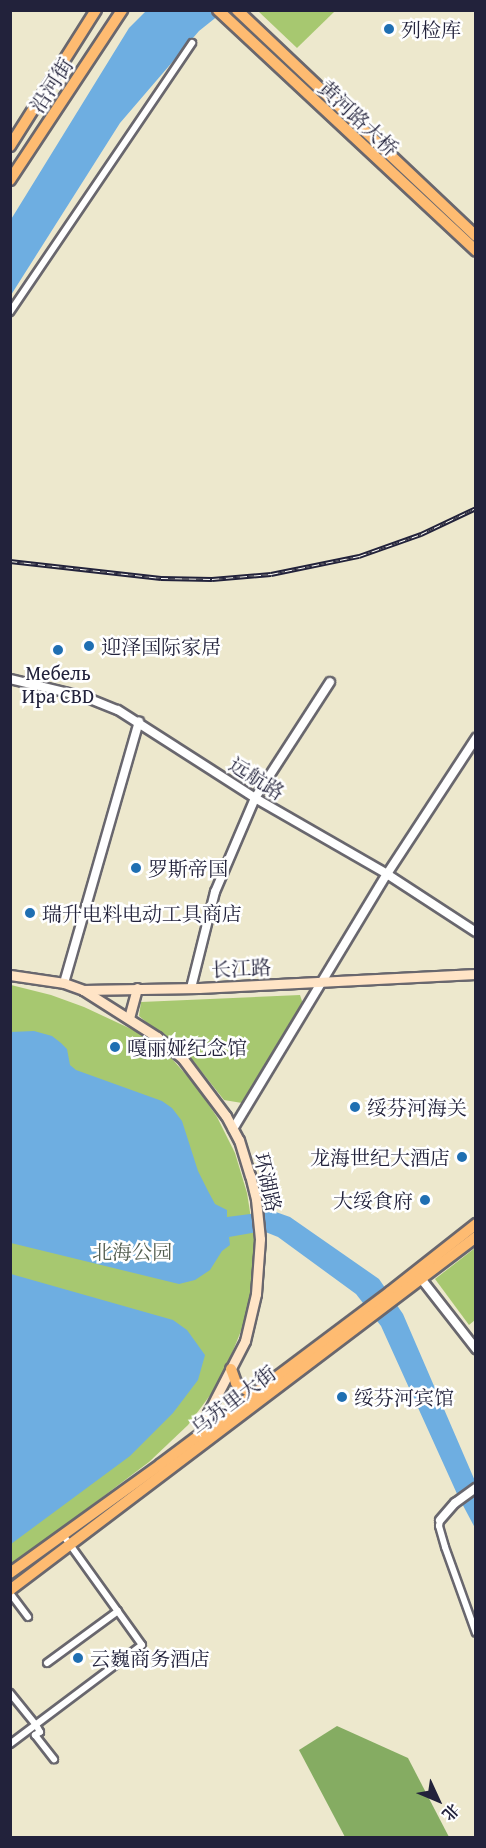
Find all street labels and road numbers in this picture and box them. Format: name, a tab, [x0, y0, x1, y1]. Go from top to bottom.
street label: 沿河街	[25, 53, 77, 117]
street label: 黄河路大桥	[314, 75, 404, 161]
street label: 远航路	[225, 752, 289, 804]
street label: 长江路	[210, 954, 272, 982]
street label: 环湖路	[250, 1150, 286, 1214]
street label: 乌苏里大街	[186, 1360, 280, 1440]

